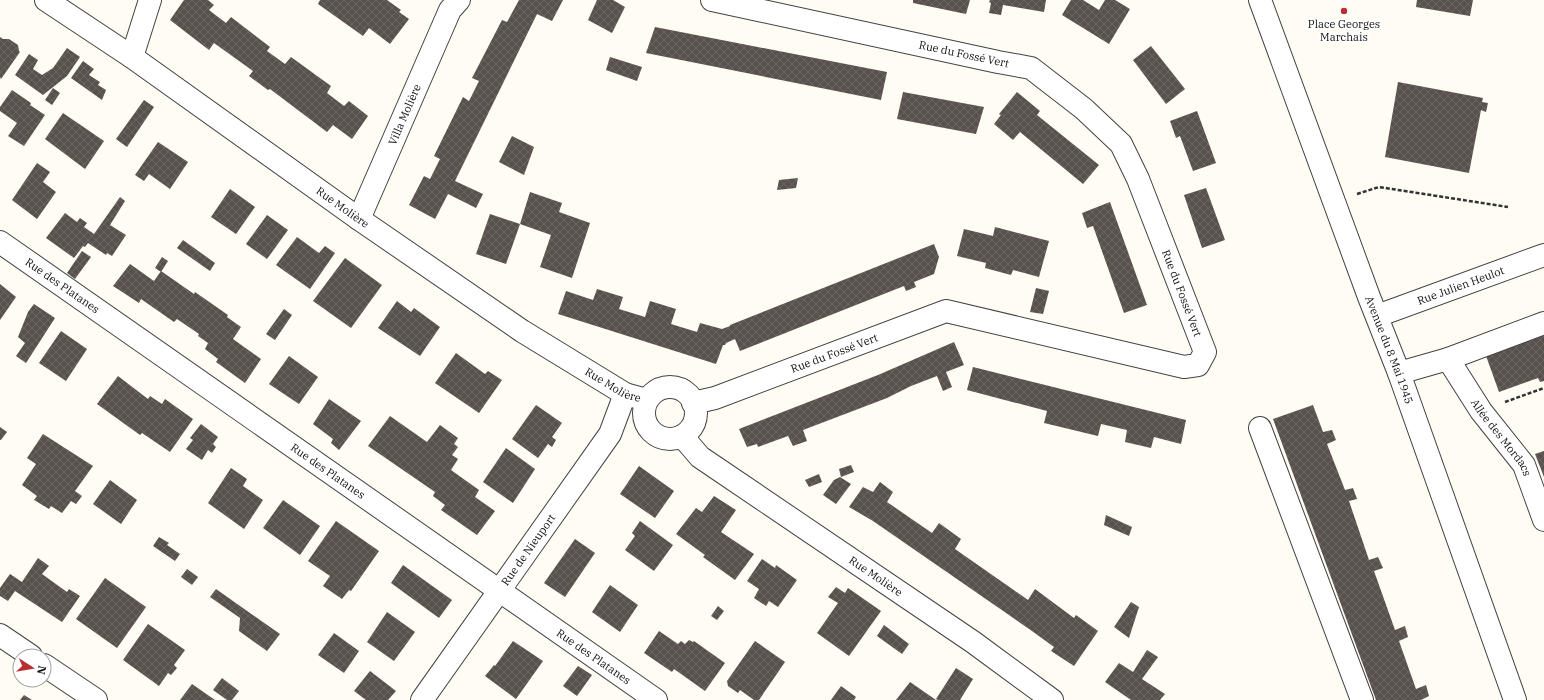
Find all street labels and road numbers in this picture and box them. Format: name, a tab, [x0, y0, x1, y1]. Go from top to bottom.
street label: Rue du Fossé Vert	[918, 38, 1010, 70]
street label: Villa Molière	[385, 82, 424, 147]
street label: Rue Molière	[313, 184, 372, 231]
street label: Rue du Fossé Vert	[1159, 248, 1205, 339]
street label: Rue des Platanes	[22, 255, 102, 316]
street label: Rue Julien Heulot	[1415, 263, 1506, 308]
street label: Avenue du 8 Mai 1945	[1362, 294, 1416, 406]
street label: Rue du Fossé Vert	[789, 330, 880, 376]
street label: Rue Molière	[583, 364, 643, 405]
street label: Allée des Mordacs	[1468, 396, 1534, 478]
street label: Rue des Platanes	[288, 440, 368, 502]
street label: Rue de Nieuport	[498, 511, 558, 588]
street label: Rue Molière	[846, 553, 905, 599]
street label: Rue des Platanes	[554, 626, 634, 687]

